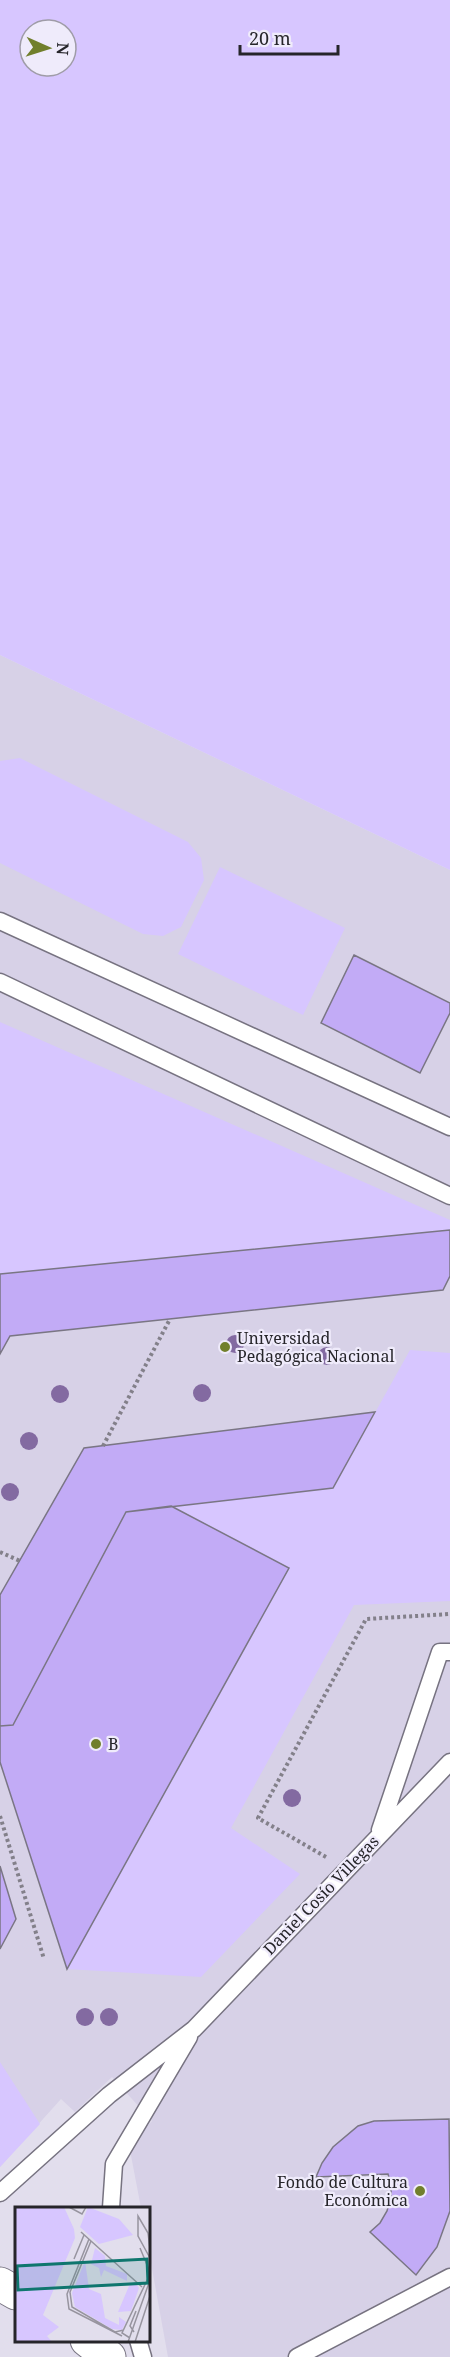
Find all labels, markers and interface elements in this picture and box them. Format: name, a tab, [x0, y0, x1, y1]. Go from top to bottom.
north arrow	[18, 18, 78, 78]
scale bar	[240, 18, 338, 56]
text: 20 m	[249, 26, 291, 50]
text: N	[52, 42, 74, 56]
place label: Universidad Pedagógica Nacional	[237, 1327, 394, 1367]
marker: Universidad Pedagógica Nacional	[218, 1340, 232, 1354]
place label: B	[108, 1733, 118, 1755]
marker: B	[89, 1737, 103, 1751]
street label: Daniel Cosío Villegas	[258, 1831, 384, 1959]
place label: Fondo de Cultura Económica	[277, 2171, 408, 2211]
marker: Fondo de Cultura Económica	[413, 2184, 427, 2198]
inset map	[15, 2207, 150, 2342]

